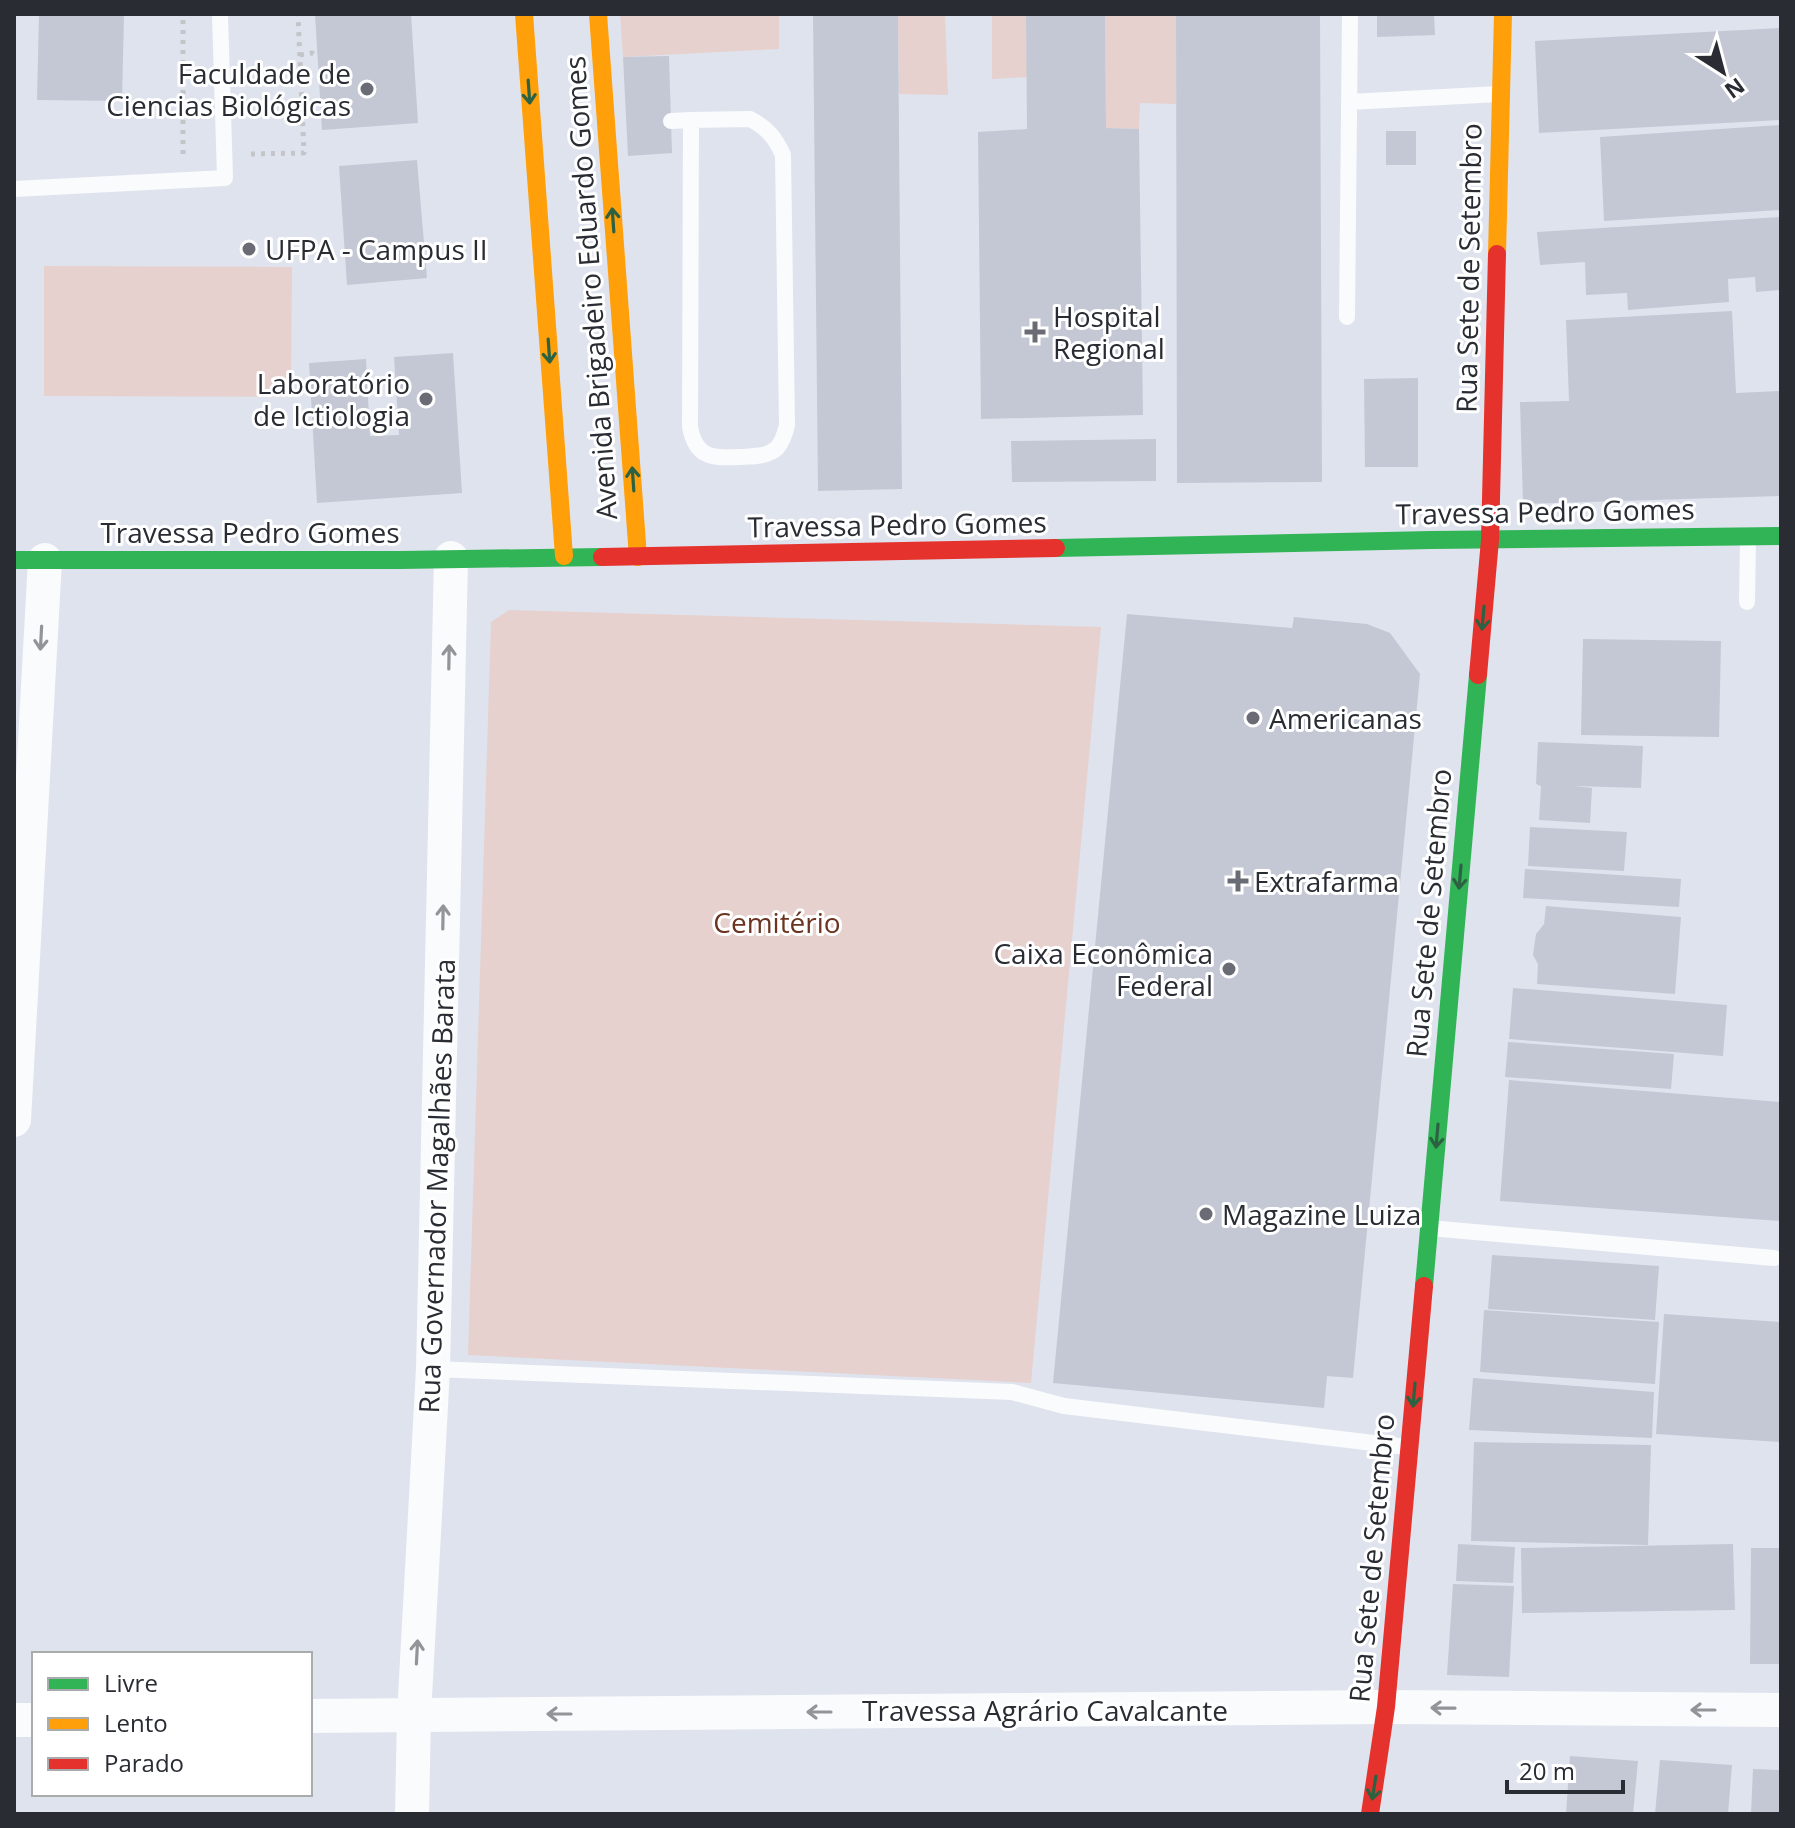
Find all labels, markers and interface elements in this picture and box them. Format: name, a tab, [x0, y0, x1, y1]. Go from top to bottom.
north arrow	[1683, 32, 1763, 112]
place label: Faculdade de Ciencias Biológicas	[106, 54, 351, 124]
street label: Avenida Brigadeiro Eduardo Gomes	[555, 55, 625, 521]
text: N	[1719, 72, 1751, 106]
one-way arrow	[522, 78, 537, 105]
marker: Faculdade de Ciencias Biológicas	[358, 80, 376, 98]
street label: Rua Sete de Setembro	[1446, 123, 1490, 413]
one-way arrow	[605, 207, 620, 234]
place label: UFPA - Campus II	[265, 230, 488, 268]
marker: UFPA - Campus II	[240, 240, 258, 258]
place label: Hospital Regional	[1053, 297, 1165, 367]
marker: Hospital Regional	[1024, 321, 1046, 343]
one-way arrow	[542, 337, 557, 364]
place label: Laboratório de Ictiologia	[253, 364, 410, 434]
marker: Laboratório de Ictiologia	[417, 390, 435, 408]
one-way arrow	[625, 466, 640, 493]
street label: Travessa Pedro Gomes	[1395, 489, 1695, 533]
street label: Travessa Pedro Gomes	[747, 502, 1047, 546]
street label: Travessa Pedro Gomes	[100, 513, 400, 551]
one-way arrow	[1475, 604, 1490, 631]
one-way arrow	[33, 624, 48, 651]
one-way arrow	[441, 644, 456, 671]
place label: Americanas	[1269, 699, 1422, 737]
marker: Americanas	[1244, 709, 1262, 727]
street label: Rua Sete de Setembro	[1396, 767, 1460, 1059]
place label: Extrafarma	[1254, 862, 1399, 900]
one-way arrow	[1452, 863, 1467, 890]
marker: Extrafarma	[1229, 872, 1247, 890]
park label: Cemitério	[713, 903, 841, 941]
one-way arrow	[435, 904, 450, 931]
place label: Caixa Econômica Federal	[993, 934, 1213, 1004]
street label: Rua Governador Magalhães Barata	[409, 958, 463, 1414]
marker: Caixa Econômica Federal	[1220, 960, 1238, 978]
one-way arrow	[1429, 1122, 1444, 1149]
place label: Magazine Luiza	[1222, 1195, 1421, 1233]
marker: Magazine Luiza	[1197, 1205, 1215, 1223]
one-way arrow	[1406, 1381, 1421, 1408]
street label: Rua Sete de Setembro	[1339, 1412, 1403, 1704]
one-way arrow	[410, 1639, 425, 1666]
legend	[32, 1652, 312, 1796]
text: Livre	[104, 1666, 158, 1699]
street label: Travessa Agrário Cavalcante	[862, 1691, 1228, 1729]
one-way arrow	[1430, 1701, 1457, 1716]
one-way arrow	[1690, 1702, 1717, 1718]
one-way arrow	[806, 1704, 833, 1720]
text: Lento	[104, 1706, 168, 1739]
one-way arrow	[546, 1706, 573, 1722]
scale bar	[1507, 1744, 1623, 1794]
text: Parado	[104, 1746, 184, 1779]
text: 20 m	[1519, 1754, 1575, 1787]
one-way arrow	[1366, 1775, 1381, 1800]

